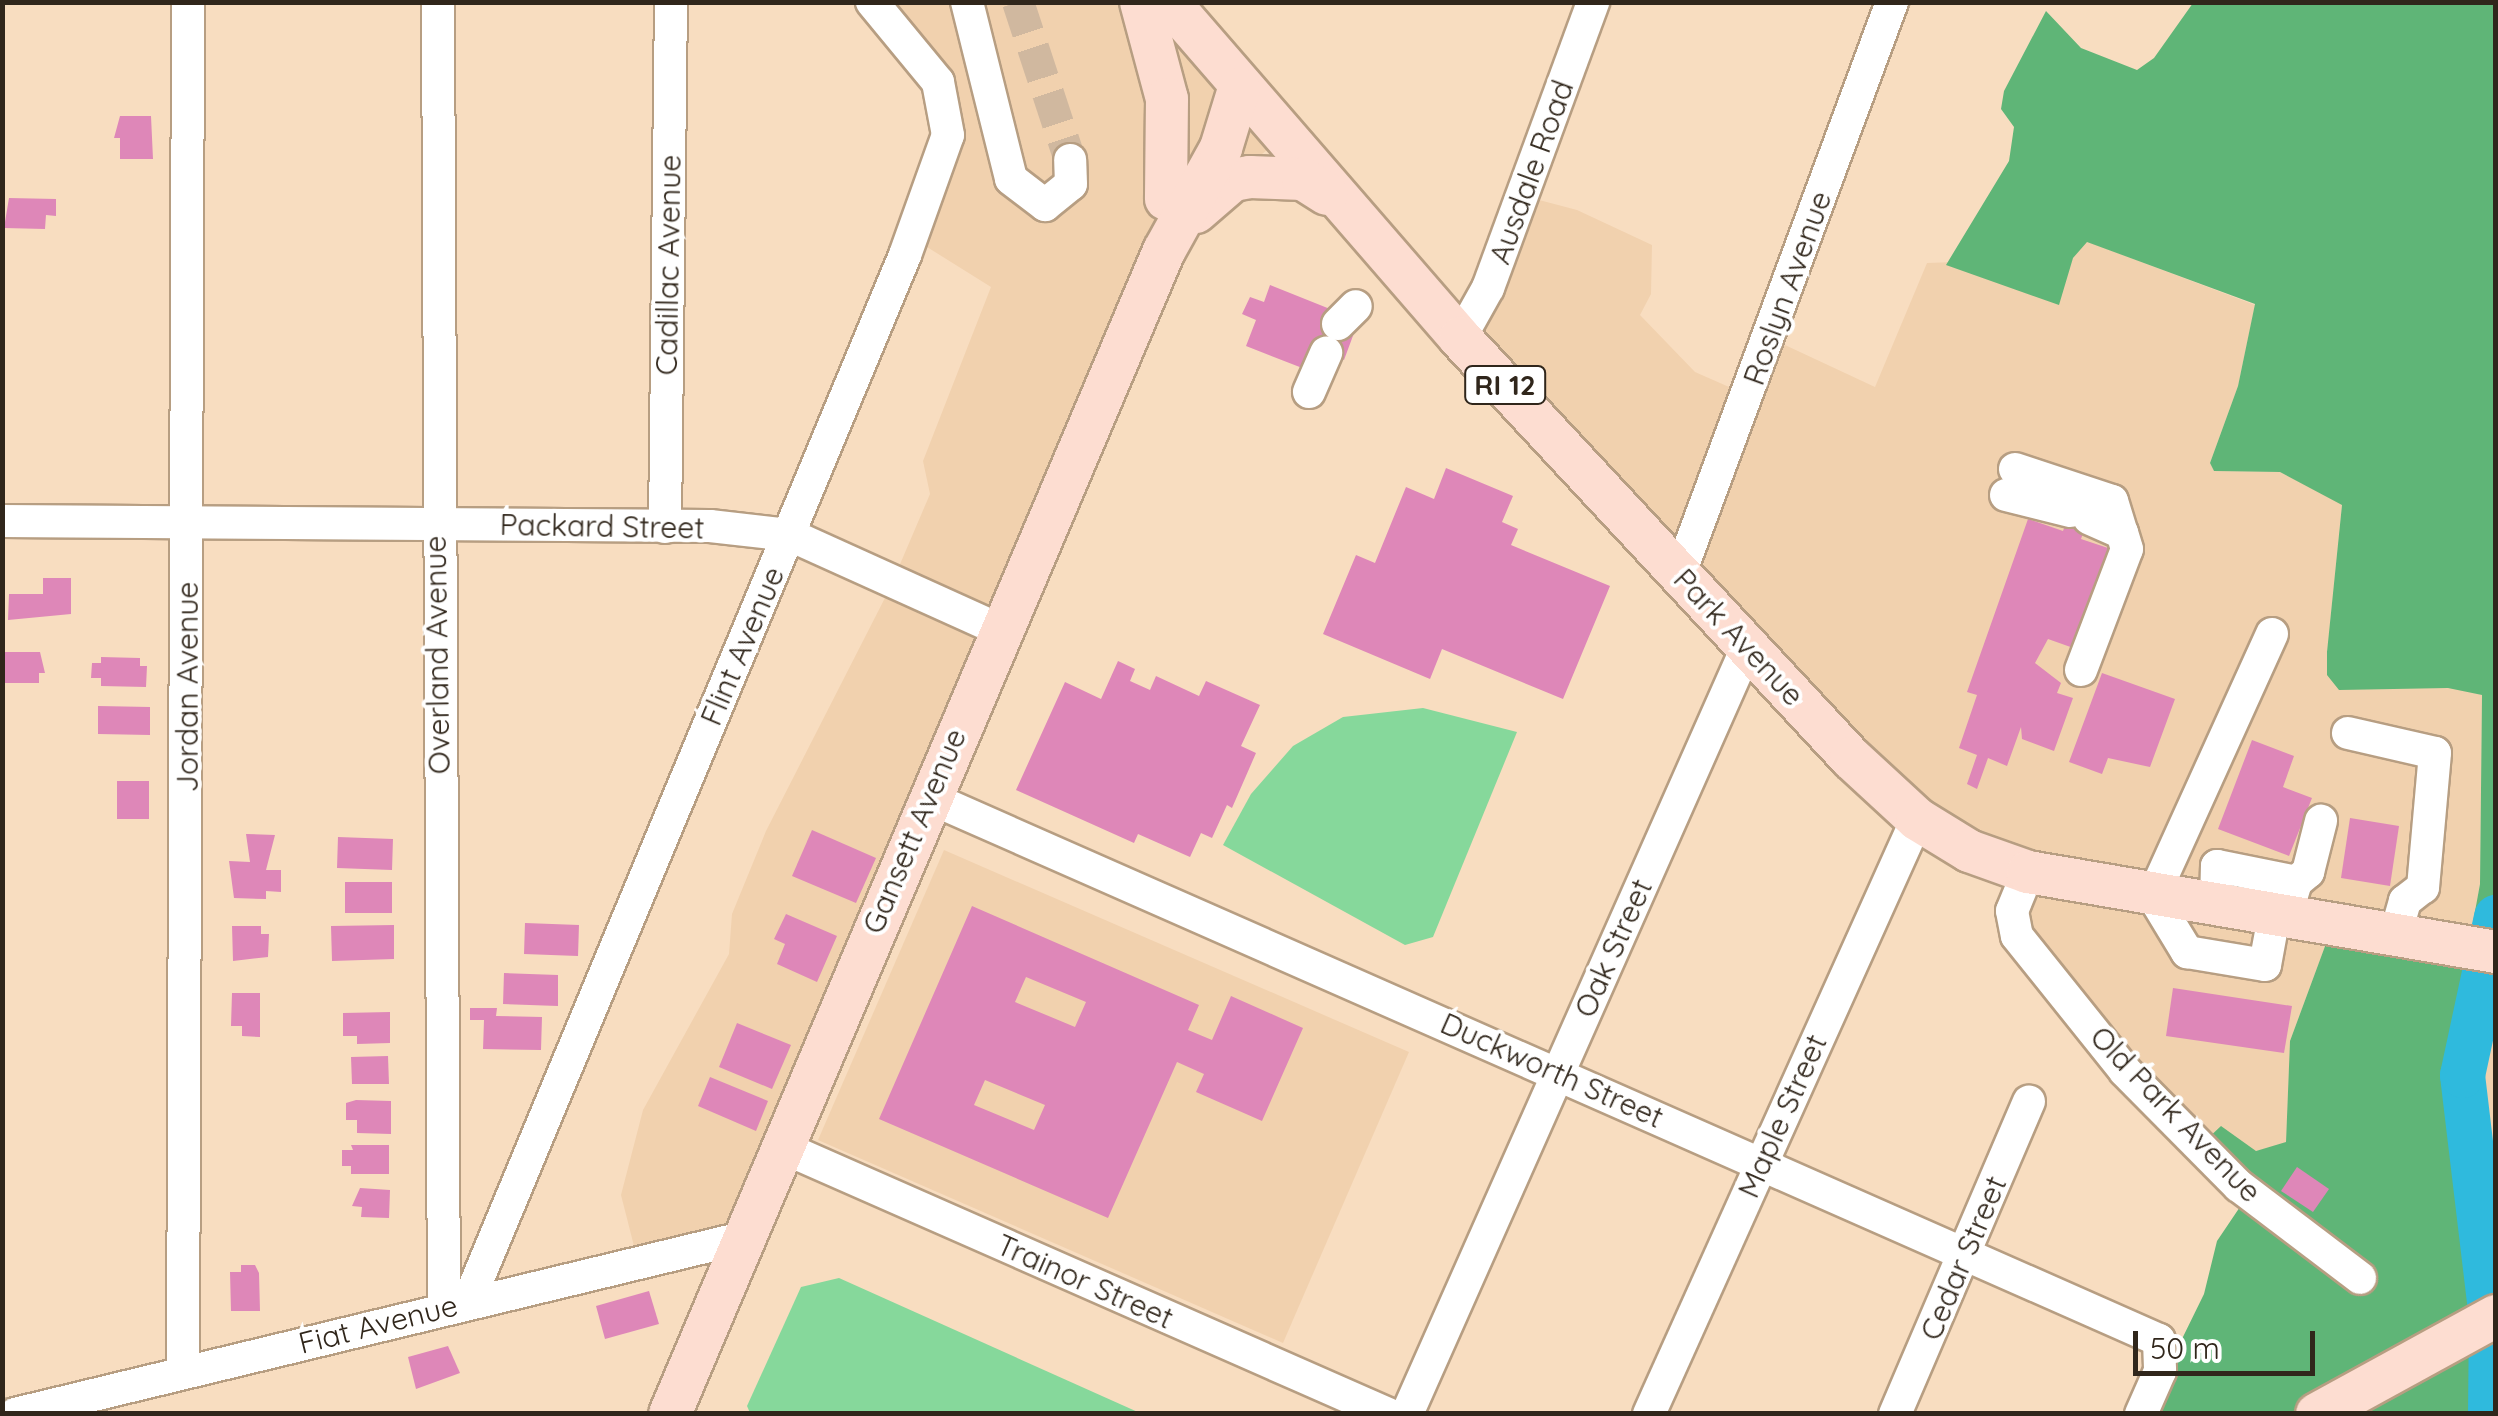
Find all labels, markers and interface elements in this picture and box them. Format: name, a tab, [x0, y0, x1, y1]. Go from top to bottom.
street label: Ausdale Road	[1481, 75, 1581, 269]
street label: Cadillac Avenue	[648, 154, 688, 376]
street label: Roslyn Avenue	[1735, 186, 1839, 390]
road number: RI 12	[1462, 362, 1548, 408]
street label: Packard Street	[499, 506, 705, 546]
street label: Overland Avenue	[417, 535, 457, 775]
street label: Flint Avenue	[692, 561, 792, 731]
street label: Park Avenue	[1666, 561, 1812, 713]
street label: Jordan Avenue	[169, 582, 205, 792]
street label: Gansett Avenue	[855, 723, 973, 939]
street label: Oak Street	[1567, 873, 1659, 1023]
street label: Duckworth Street	[1435, 1005, 1669, 1135]
street label: Old Park Avenue	[2083, 1019, 2269, 1209]
street label: Maple Street	[1730, 1029, 1834, 1203]
street label: Cedar Street	[1912, 1171, 2014, 1345]
street label: Trainor Street	[991, 1226, 1179, 1336]
street label: Fiat Avenue	[295, 1287, 461, 1361]
scale bar	[2138, 1311, 2320, 1373]
text: 50 m	[2150, 1329, 2220, 1367]

